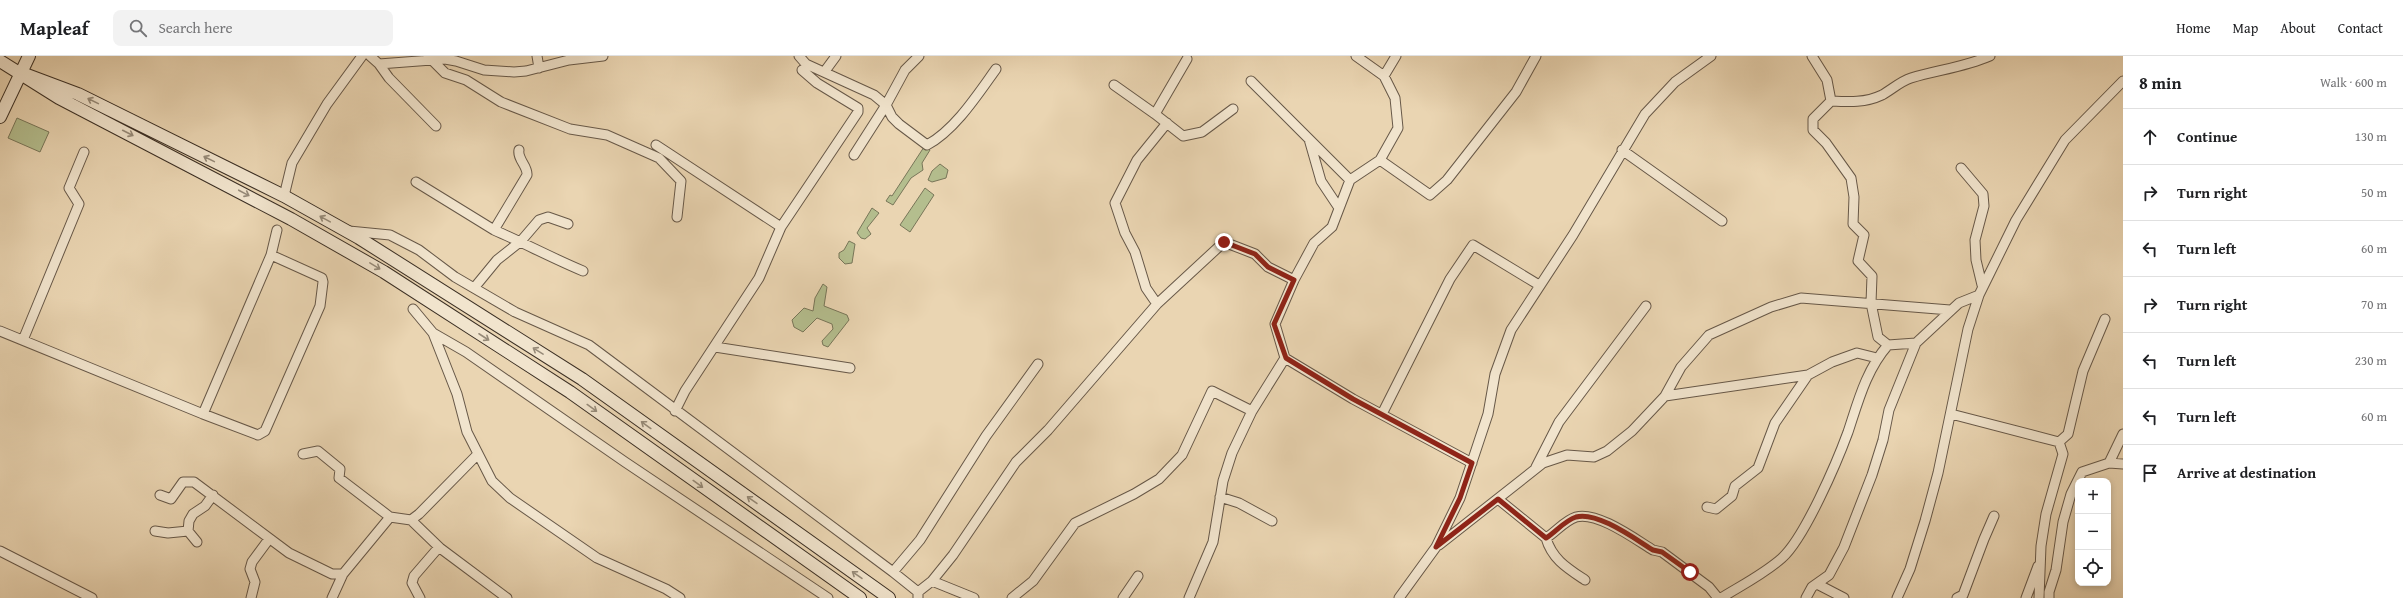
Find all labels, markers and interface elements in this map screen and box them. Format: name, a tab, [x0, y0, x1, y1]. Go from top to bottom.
search box	[113, 10, 393, 46]
text: Mapleaf	[20, 14, 89, 42]
icon: search	[127, 17, 149, 39]
text: Search here	[159, 17, 233, 38]
text: Home	[2176, 18, 2211, 38]
text: Map	[2233, 18, 2258, 38]
text: About	[2280, 18, 2316, 38]
text: Contact	[2338, 18, 2383, 38]
text: 8 min	[2139, 70, 2181, 95]
text: Walk · 600 m	[2320, 73, 2387, 92]
one-way arrow	[87, 97, 99, 104]
icon: ahead	[2139, 126, 2161, 148]
text: Continue	[2177, 126, 2238, 147]
text: 130 m	[2355, 127, 2387, 146]
one-way arrow	[122, 130, 134, 137]
one-way arrow	[204, 155, 216, 162]
icon: right	[2139, 182, 2161, 204]
text: Turn right	[2177, 182, 2248, 203]
text: 50 m	[2361, 183, 2387, 202]
one-way arrow	[237, 190, 249, 198]
one-way arrow	[319, 214, 331, 222]
route end	[1215, 233, 1233, 251]
icon: left	[2139, 238, 2161, 260]
text: Turn left	[2177, 238, 2236, 259]
text: 60 m	[2361, 239, 2387, 258]
one-way arrow	[369, 263, 381, 271]
icon: right	[2139, 294, 2161, 316]
text: Turn right	[2177, 294, 2248, 315]
text: 70 m	[2361, 295, 2387, 314]
one-way arrow	[478, 333, 489, 341]
one-way arrow	[532, 347, 544, 355]
icon: left	[2139, 350, 2161, 372]
text: Turn left	[2177, 350, 2236, 371]
text: 230 m	[2355, 351, 2387, 370]
one-way arrow	[587, 404, 598, 412]
icon: left	[2139, 406, 2161, 428]
text: Turn left	[2177, 406, 2236, 427]
text: 60 m	[2361, 407, 2387, 426]
one-way arrow	[640, 420, 651, 429]
icon: arrive	[2139, 462, 2161, 484]
text: Arrive at destination	[2177, 462, 2316, 483]
map controls	[2075, 478, 2111, 586]
button: +	[2075, 478, 2111, 514]
one-way arrow	[692, 480, 703, 488]
one-way arrow	[746, 496, 757, 504]
button: −	[2075, 514, 2111, 550]
button: locate	[2075, 550, 2111, 586]
route start	[1681, 563, 1699, 581]
one-way arrow	[852, 571, 863, 579]

